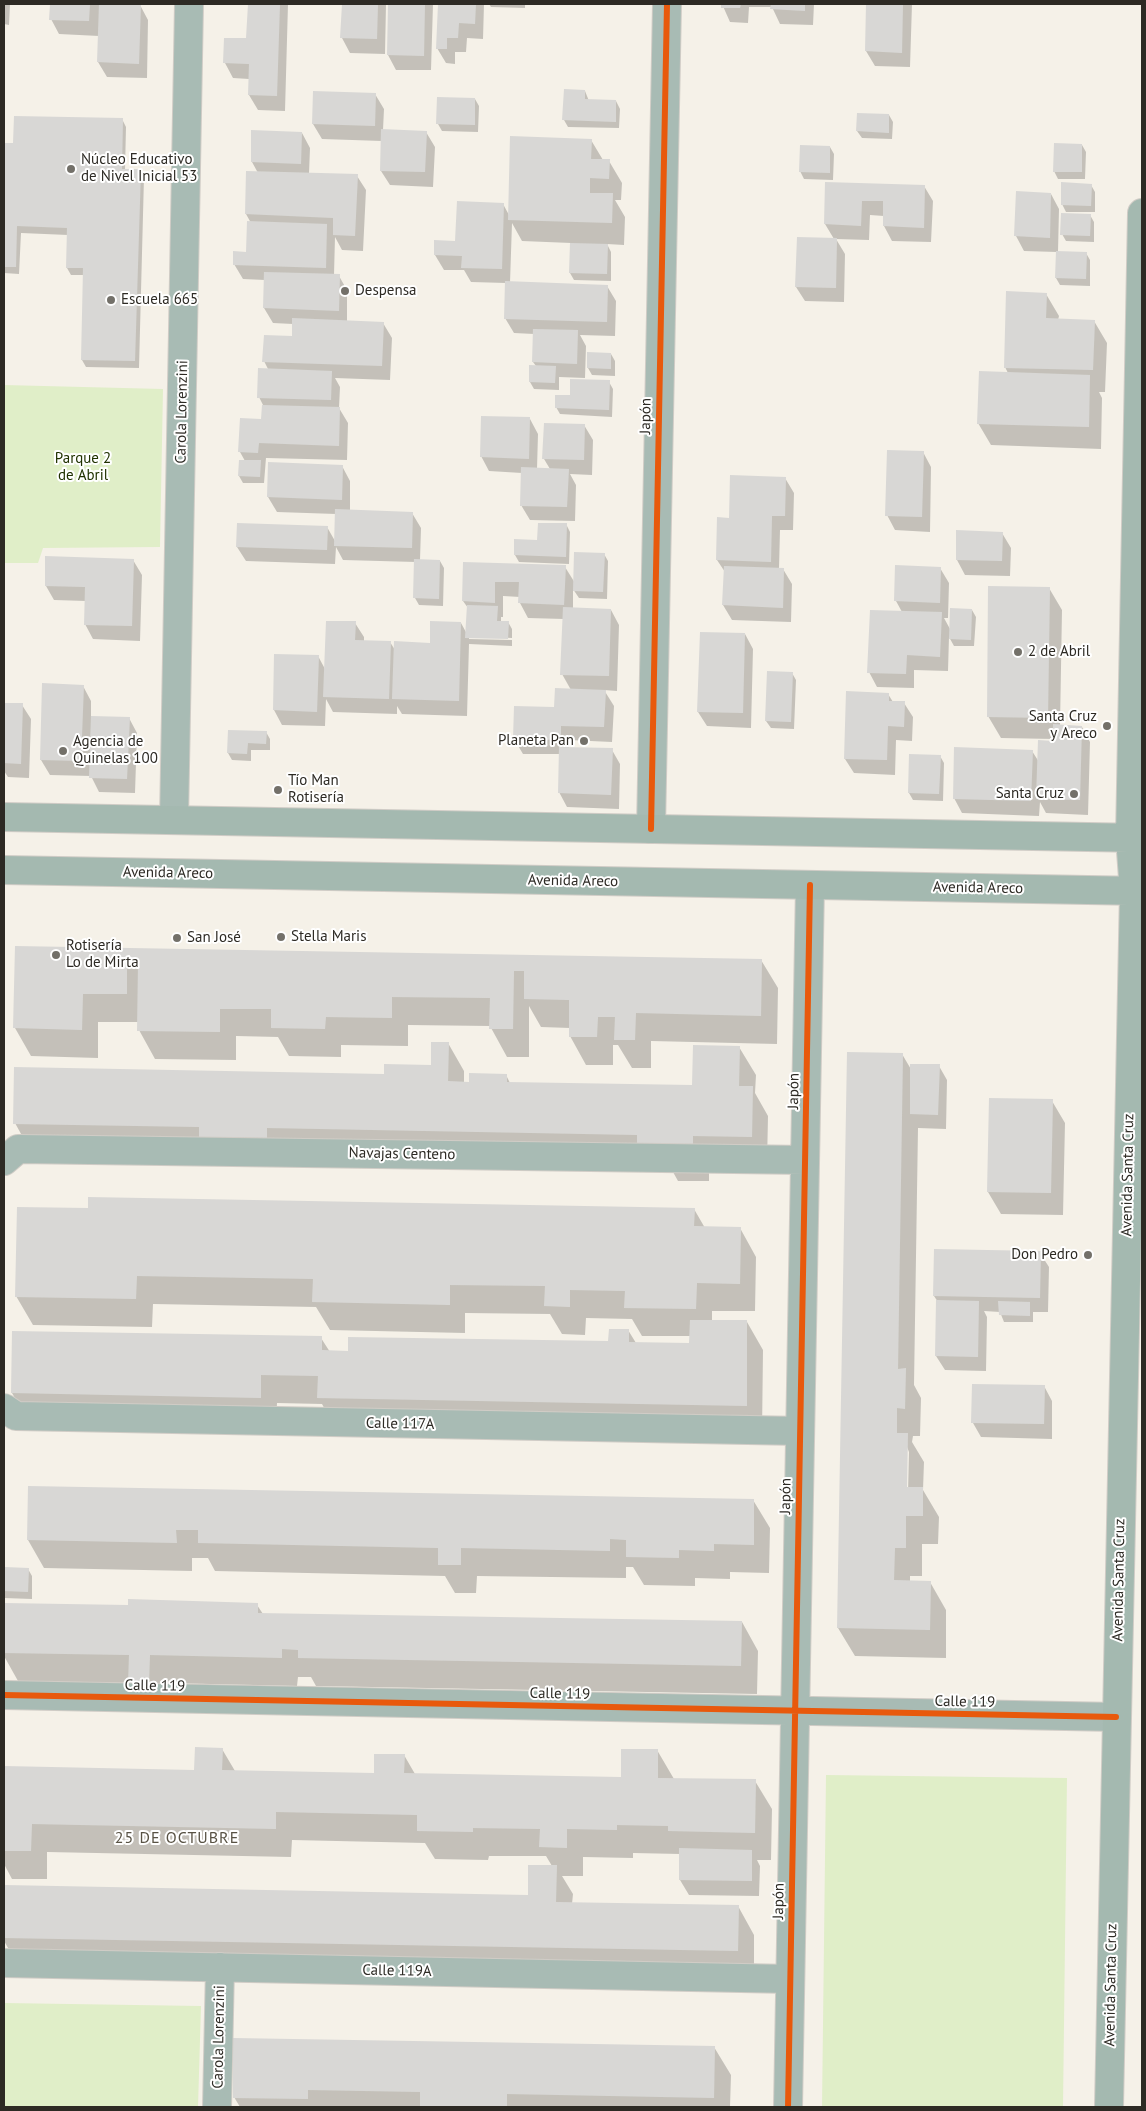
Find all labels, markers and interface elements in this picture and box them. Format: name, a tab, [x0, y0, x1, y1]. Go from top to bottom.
place label: Núcleo Educativo de Nivel Inicial 53	[81, 151, 197, 186]
marker: Núcleo Educativo de Nivel Inicial 53	[65, 163, 77, 175]
place label: Despensa	[355, 282, 416, 300]
marker: Despensa	[339, 285, 351, 297]
place label: Escuela 665	[121, 291, 198, 309]
marker: Escuela 665	[105, 294, 117, 306]
street label: Carola Lorenzini	[172, 360, 192, 464]
street label: Japón	[637, 398, 655, 434]
park label: Parque 2 de Abril	[55, 450, 111, 485]
place label: 2 de Abril	[1028, 643, 1090, 661]
marker: 2 de Abril	[1012, 646, 1024, 658]
place label: Santa Cruz y Areco	[1029, 708, 1097, 743]
marker: Santa Cruz y Areco	[1101, 720, 1113, 732]
place label: Planeta Pan	[498, 732, 574, 750]
place label: Agencia de Quinelas 100	[73, 733, 158, 768]
marker: Planeta Pan	[578, 735, 590, 747]
marker: Agencia de Quinelas 100	[57, 745, 69, 757]
place label: Tío Man Rotisería	[288, 772, 344, 807]
marker: Tío Man Rotisería	[272, 784, 284, 796]
place label: Santa Cruz	[996, 785, 1064, 803]
marker: Santa Cruz	[1068, 788, 1080, 800]
street label: Avenida Areco	[123, 863, 213, 883]
street label: Avenida Areco	[528, 871, 618, 891]
street label: Avenida Areco	[933, 878, 1023, 898]
place label: Stella Maris	[291, 928, 366, 946]
place label: San José	[187, 929, 241, 947]
marker: Stella Maris	[275, 931, 287, 943]
marker: San José	[171, 932, 183, 944]
place label: Rotisería Lo de Mirta	[66, 937, 139, 972]
marker: Rotisería Lo de Mirta	[50, 949, 62, 961]
street label: Japón	[785, 1073, 803, 1109]
street label: Avenida Santa Cruz	[1118, 1113, 1138, 1237]
street label: Navajas Centeno	[349, 1144, 455, 1164]
place label: Don Pedro	[1011, 1246, 1078, 1264]
marker: Don Pedro	[1082, 1249, 1094, 1261]
street label: Calle 117A	[366, 1414, 434, 1434]
street label: Japón	[777, 1478, 795, 1514]
street label: Avenida Santa Cruz	[1109, 1518, 1129, 1642]
street label: Calle 119	[125, 1676, 185, 1696]
street label: Calle 119	[530, 1684, 590, 1704]
street label: Calle 119	[935, 1692, 995, 1712]
district label: 25 DE OCTUBRE	[113, 1828, 241, 1848]
street label: Japón	[770, 1883, 788, 1919]
street label: Avenida Santa Cruz	[1101, 1923, 1121, 2047]
street label: Calle 119A	[362, 1961, 432, 1981]
street label: Carola Lorenzini	[209, 1985, 229, 2089]

